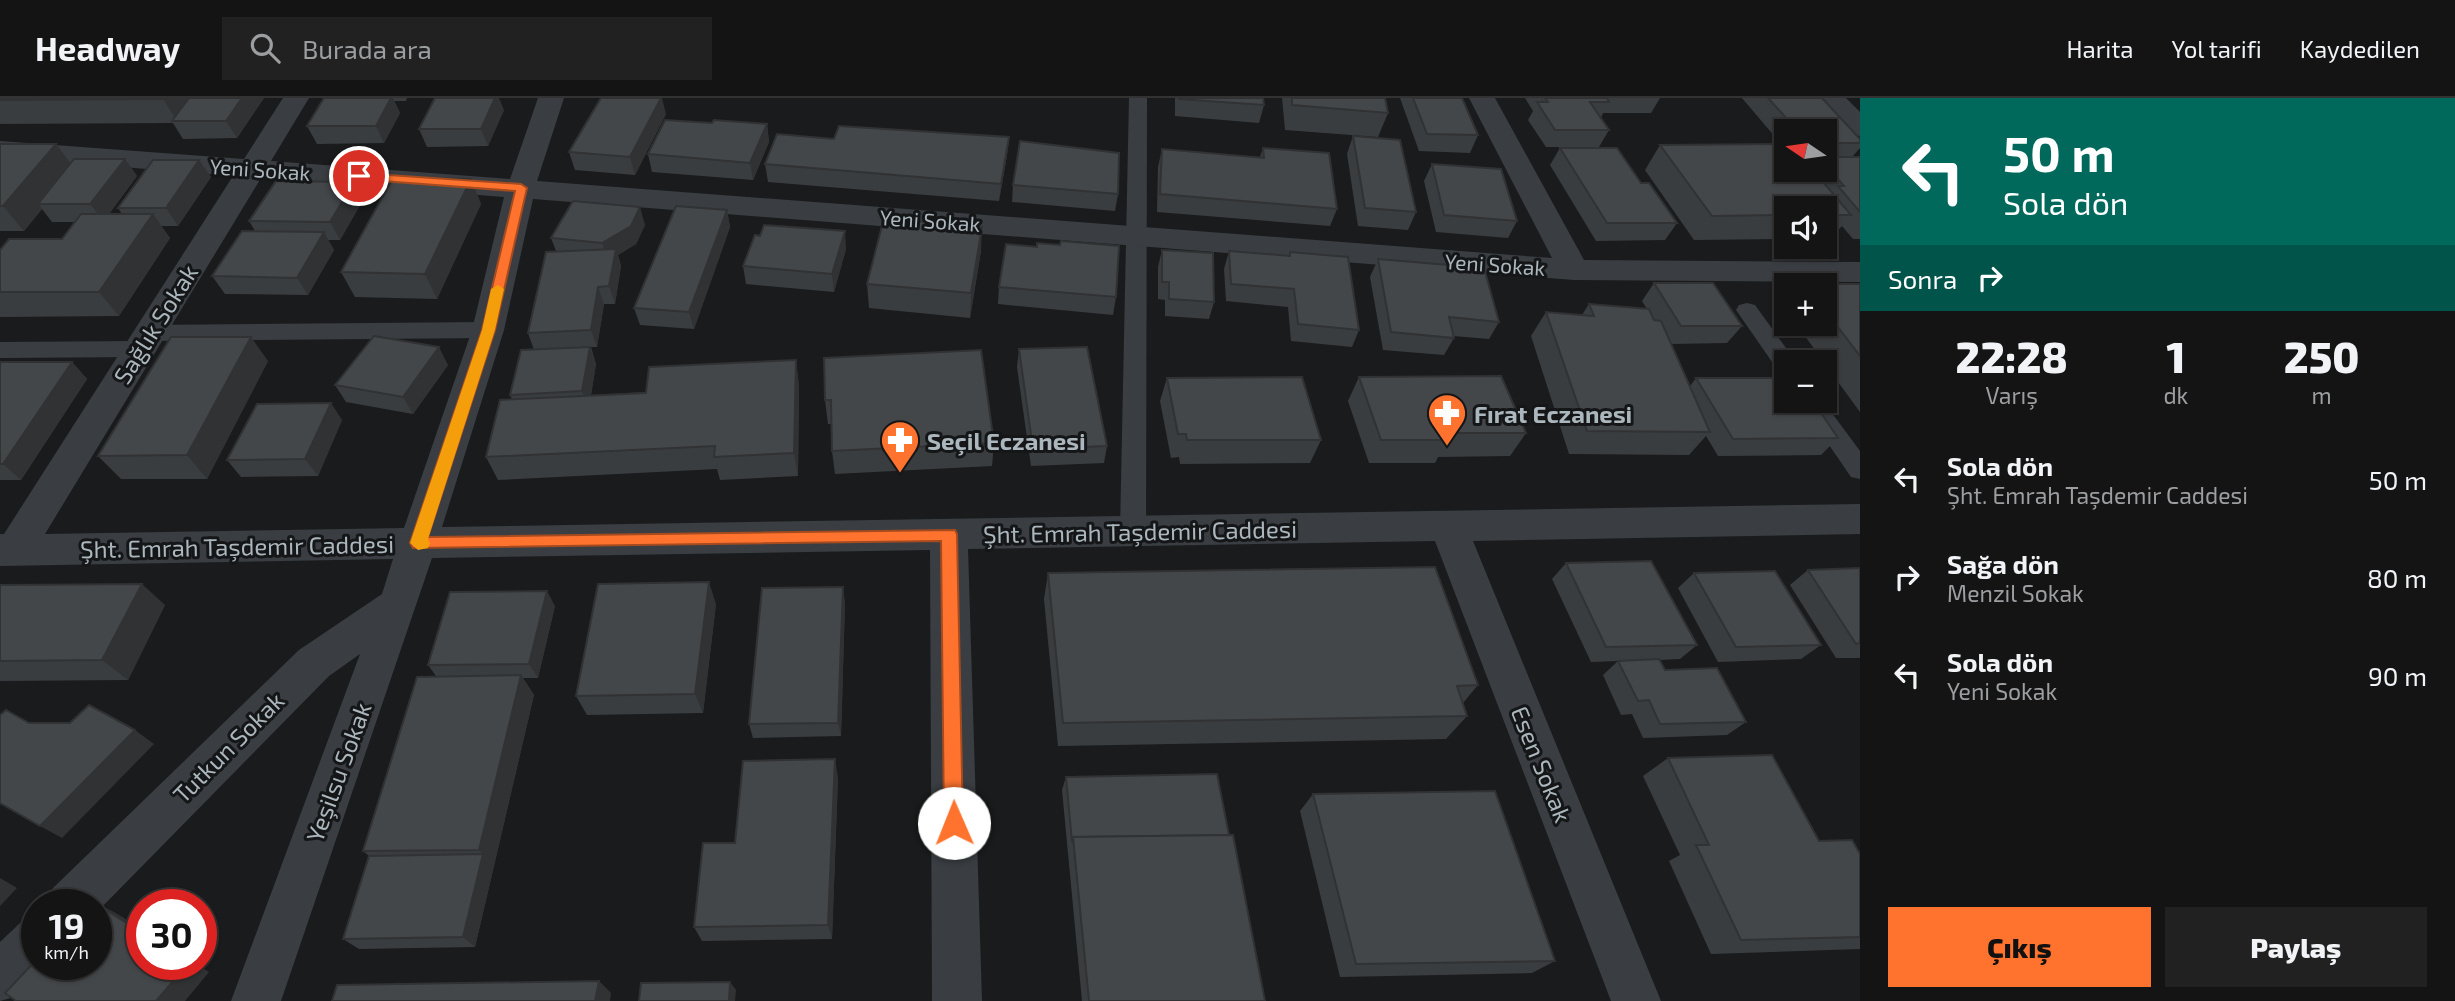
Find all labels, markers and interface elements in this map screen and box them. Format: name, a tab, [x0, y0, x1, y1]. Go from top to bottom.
search box	[222, 17, 712, 80]
text: Headway	[35, 28, 180, 68]
icon: search	[246, 29, 284, 67]
text: Burada ara	[302, 33, 432, 64]
text: Harita	[2066, 34, 2134, 63]
text: Yol tarifi	[2172, 34, 2262, 63]
text: Kaydedilen	[2300, 34, 2420, 63]
north arrow	[1774, 119, 1838, 182]
map controls	[1774, 119, 1837, 413]
text: 50 m	[2003, 123, 2115, 182]
icon: left	[1888, 126, 1979, 217]
pin	[329, 146, 389, 206]
street label: Yeni Sokak	[209, 153, 311, 185]
icon: arrive	[340, 157, 378, 195]
text: Sola dön	[2003, 183, 2128, 221]
button: sound	[1774, 196, 1837, 259]
street label: Yeni Sokak	[879, 204, 981, 236]
street label: Yeni Sokak	[1444, 248, 1546, 280]
street label: Sağlık Sokak	[107, 259, 203, 389]
icon: right	[1971, 259, 2009, 297]
text: Sonra	[1888, 263, 1957, 294]
button: +	[1774, 273, 1837, 336]
text: 22:28	[1956, 331, 2068, 381]
text: 1	[2166, 331, 2185, 381]
text: 250	[2284, 331, 2359, 381]
button: −	[1774, 350, 1837, 413]
text: Varış	[1985, 381, 2038, 409]
text: dk	[2163, 381, 2188, 409]
text: m	[2312, 381, 2332, 409]
pharmacy icon: Fırat Eczanesi	[1426, 392, 1468, 447]
place label: Fırat Eczanesi	[1474, 399, 1632, 428]
pharmacy icon: Seçil Eczanesi	[879, 419, 921, 474]
place label: Seçil Eczanesi	[927, 426, 1086, 456]
text: Sola dön	[1947, 450, 2053, 481]
icon: left	[1888, 460, 1926, 498]
text: 50 m	[2369, 464, 2427, 495]
text: Şht. Emrah Taşdemir Caddesi	[1947, 481, 2248, 509]
street label: Şht. Emrah Taşdemir Caddesi	[983, 514, 1297, 549]
street label: Şht. Emrah Taşdemir Caddesi	[80, 529, 394, 564]
text: Sağa dön	[1947, 548, 2059, 579]
icon: right	[1888, 558, 1926, 596]
text: 80 m	[2367, 562, 2427, 593]
text: Menzil Sokak	[1947, 579, 2084, 607]
text: Sola dön	[1947, 646, 2053, 677]
icon: left	[1888, 656, 1926, 694]
text: 90 m	[2368, 660, 2427, 691]
text: Yeni Sokak	[1947, 677, 2057, 705]
street label: Tutkun Sokak	[167, 686, 289, 808]
street label: Yeşilsu Sokak	[299, 698, 378, 846]
street label: Esen Sokak	[1506, 702, 1578, 826]
position arrow	[917, 786, 991, 860]
speed limit sign: 30	[126, 889, 217, 980]
text: 19	[49, 904, 84, 946]
button: Çıkış	[1888, 907, 2151, 987]
button: Paylaş	[2165, 907, 2427, 987]
text: km/h	[44, 941, 89, 963]

